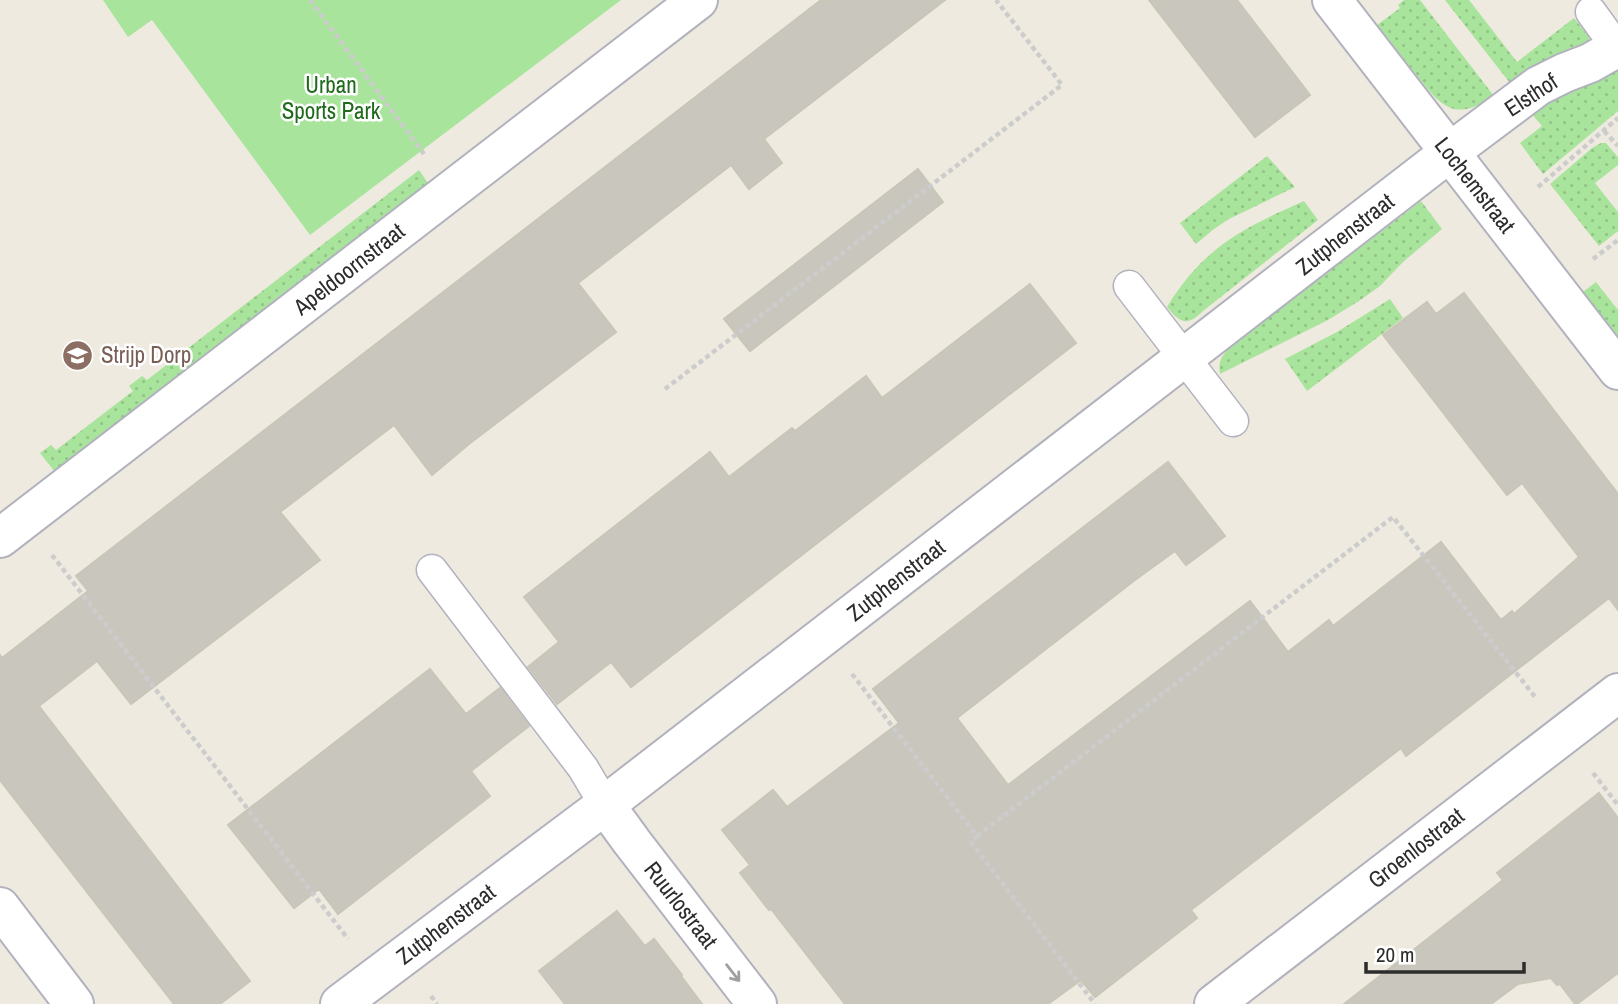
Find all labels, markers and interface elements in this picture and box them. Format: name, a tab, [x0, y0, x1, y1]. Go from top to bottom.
street label: Elsthof	[1498, 65, 1564, 123]
park label: Urban Sports Park	[282, 69, 381, 126]
street label: Lochemstraat	[1428, 130, 1523, 239]
street label: Zutphenstraat	[1289, 186, 1400, 282]
street label: Apeldoornstraat	[286, 215, 411, 322]
school or university icon: Strijp Dorp	[61, 338, 95, 372]
place label: Strijp Dorp	[101, 339, 191, 370]
street label: Zutphenstraat	[840, 532, 951, 628]
street label: Groenlostraat	[1361, 800, 1470, 895]
street label: Ruurlostraat	[638, 855, 725, 955]
street label: Zutphenstraat	[390, 876, 502, 971]
scale bar	[1366, 930, 1524, 974]
text: 20 m	[1376, 940, 1414, 969]
one-way arrow	[726, 964, 741, 982]

